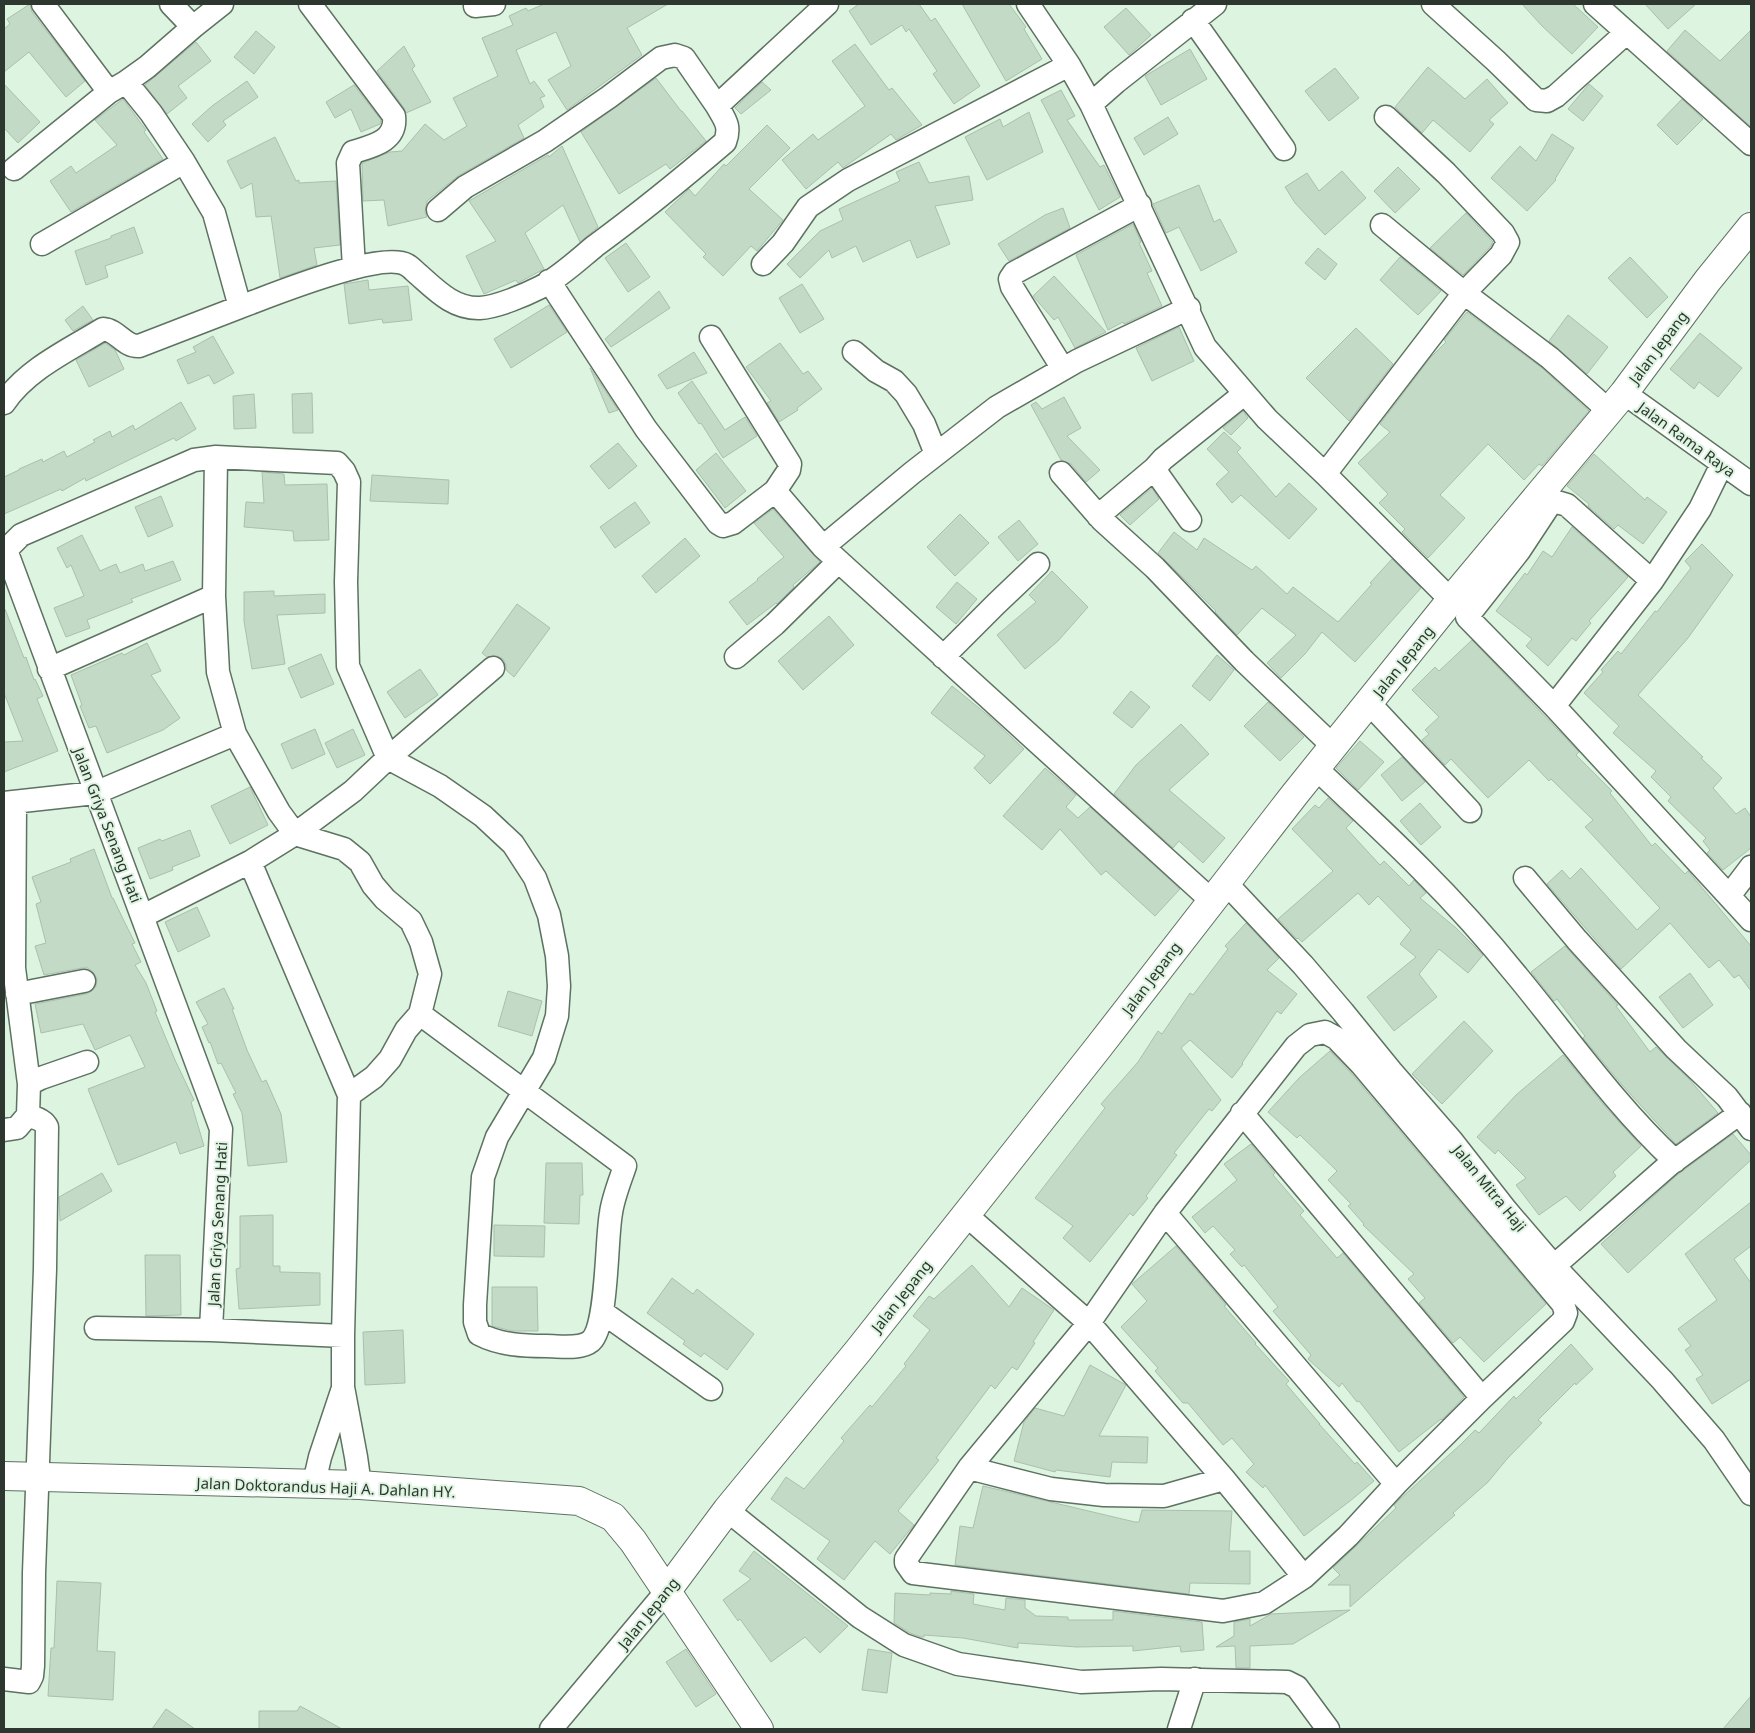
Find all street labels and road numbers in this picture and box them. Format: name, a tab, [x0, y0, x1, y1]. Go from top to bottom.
street label: Jalan Jepang	[1623, 306, 1692, 389]
street label: Jalan Rama Raya	[1633, 396, 1740, 481]
street label: Jalan Jepang	[1367, 621, 1438, 703]
street label: Jalan Griya Senang Hati	[68, 743, 147, 905]
street label: Jalan Jepang	[1116, 937, 1185, 1020]
street label: Jalan Mitra Haji	[1448, 1139, 1531, 1236]
street label: Jalan Griya Senang Hati	[203, 1141, 231, 1309]
street label: Jalan Jepang	[865, 1256, 936, 1338]
street label: Jalan Doktorandus Haji A. Dahlan HY.	[194, 1472, 456, 1502]
street label: Jalan Jepang	[612, 1573, 683, 1655]

